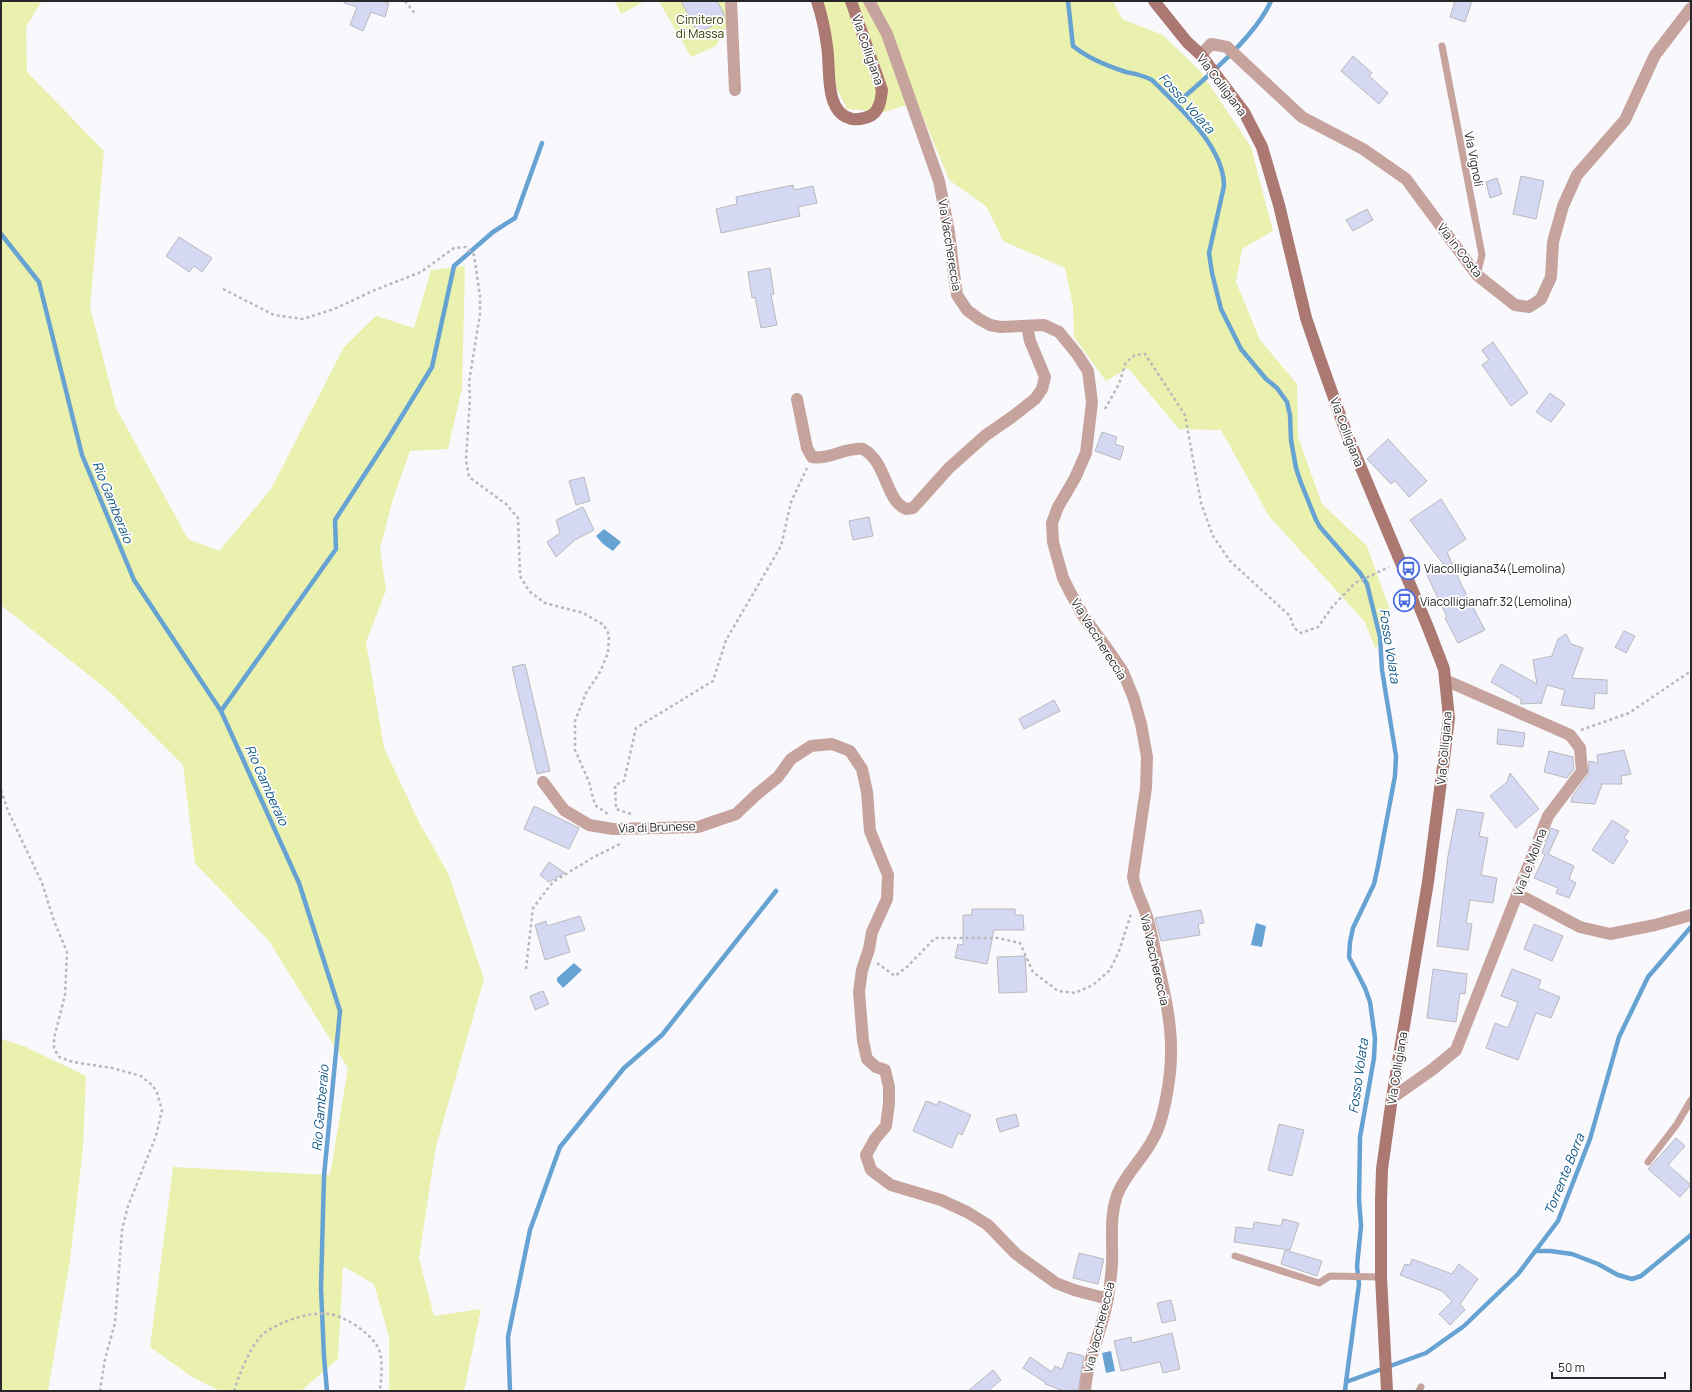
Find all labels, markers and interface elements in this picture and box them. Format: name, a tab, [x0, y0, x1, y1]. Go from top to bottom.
park label: Cimitero di Massa	[676, 11, 724, 42]
street label: Via Colligiana	[848, 13, 888, 87]
street label: Via Colligiana	[1193, 51, 1251, 119]
water label: Fosso Volata	[1155, 69, 1219, 138]
street label: Via Vignoli	[1460, 130, 1488, 188]
street label: Via Vacchereccia	[934, 198, 966, 292]
street label: Via in Costa	[1433, 219, 1487, 281]
street label: Via Colligiana	[1326, 395, 1368, 469]
water label: Rio Gamberaio	[88, 458, 138, 547]
bus stop icon: Viacolligiana34(Lemolina)	[1395, 555, 1421, 581]
place label: Viacolligiana34(Lemolina)	[1424, 560, 1566, 577]
bus stop icon: Viacolligianafr.32(Lemolina)	[1392, 588, 1418, 614]
place label: Viacolligianafr.32(Lemolina)	[1420, 593, 1573, 610]
street label: Via Vacchereccia	[1067, 595, 1131, 683]
water label: Fosso Volata	[1375, 607, 1405, 685]
street label: Via Colligiana	[1432, 711, 1456, 785]
water label: Rio Gamberaio	[241, 742, 293, 829]
street label: Via di Brunese	[618, 817, 696, 837]
street label: Via Le Molina	[1509, 826, 1551, 898]
street label: Via Vacchereccia	[1136, 913, 1174, 1007]
street label: Via Colligiana	[1383, 1030, 1411, 1106]
water label: Fosso Volata	[1344, 1037, 1372, 1115]
water label: Rio Gamberaio	[307, 1063, 333, 1152]
water label: Torrente Borra	[1540, 1130, 1589, 1217]
street label: Via Vacchereccia	[1079, 1280, 1119, 1374]
scale bar	[1552, 1354, 1665, 1380]
text: 50 m	[1558, 1359, 1585, 1376]

